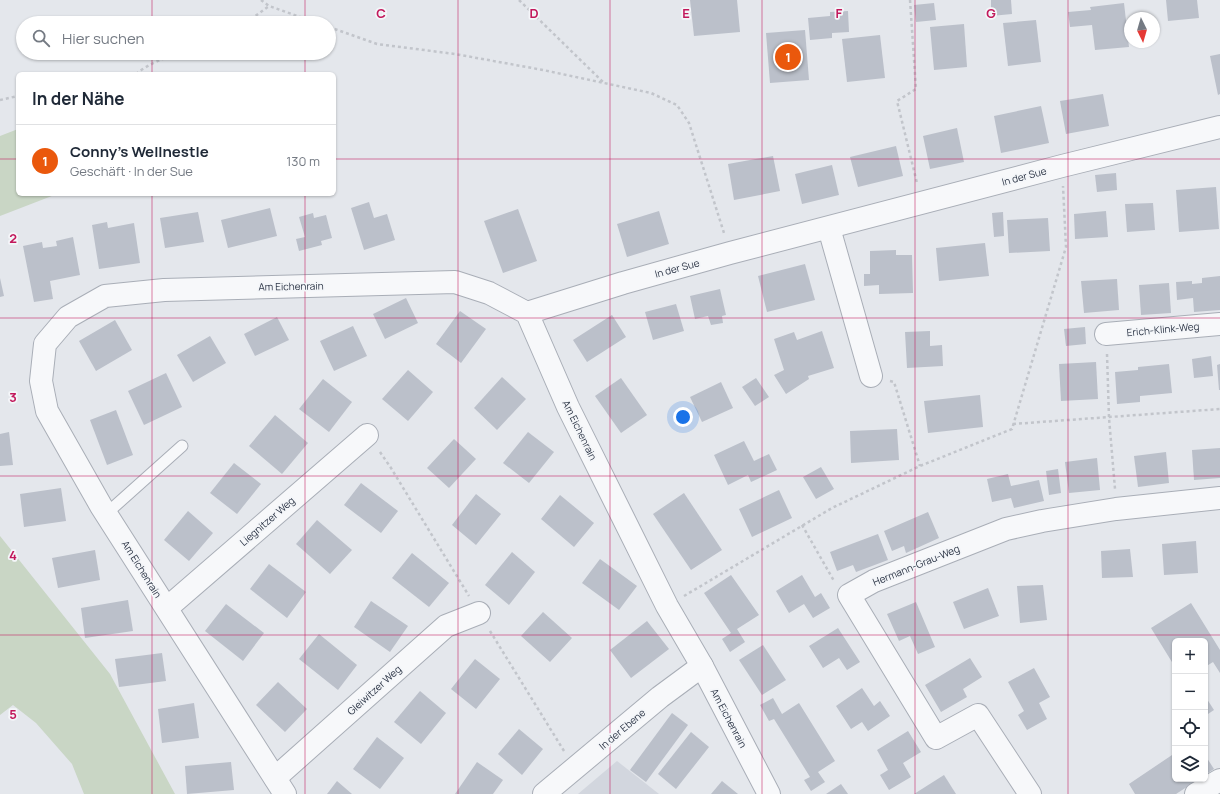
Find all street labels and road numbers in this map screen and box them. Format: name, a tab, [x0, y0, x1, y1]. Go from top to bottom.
street label: In der Sue	[1000, 163, 1048, 189]
street label: In der Sue	[653, 255, 701, 281]
street label: Am Eichenrain	[258, 278, 324, 294]
street label: Erich-Klink-Weg	[1126, 319, 1200, 339]
street label: Am Eichenrain	[559, 398, 601, 462]
street label: Liegnitzer Weg	[237, 493, 297, 549]
street label: Am Eichenrain	[119, 538, 165, 600]
street label: Hermann-Grau-Weg	[870, 541, 962, 589]
street label: Gleiwitzer Weg	[344, 662, 404, 718]
street label: Am Eichenrain	[708, 686, 751, 750]
street label: In der Ebene	[596, 705, 648, 753]

